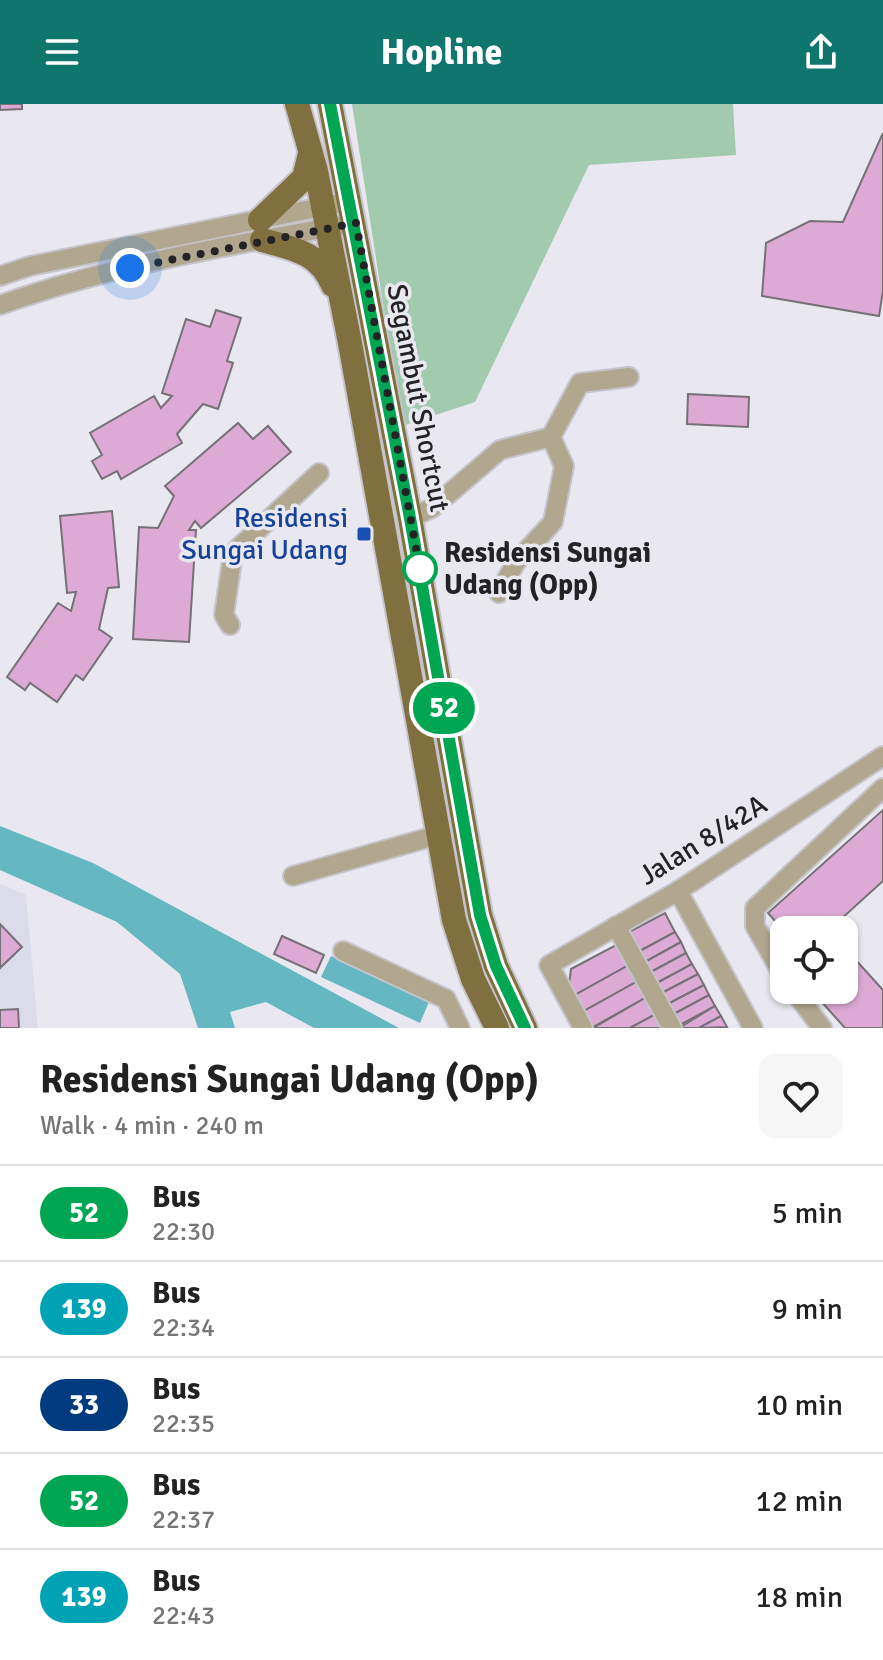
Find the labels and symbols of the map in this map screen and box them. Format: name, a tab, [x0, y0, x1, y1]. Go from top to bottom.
your location	[110, 248, 150, 288]
street label: Segambut Shortcut	[379, 281, 457, 515]
place label: Residensi Sungai Udang	[181, 501, 348, 567]
marker: Residensi Sungai Udang	[355, 525, 373, 543]
place label: Residensi Sungai Udang (Opp)	[444, 536, 651, 602]
marker: Residensi Sungai Udang (Opp)	[403, 552, 437, 586]
line badge: 52	[408, 682, 480, 734]
street label: Jalan 8/42A	[633, 787, 773, 893]

